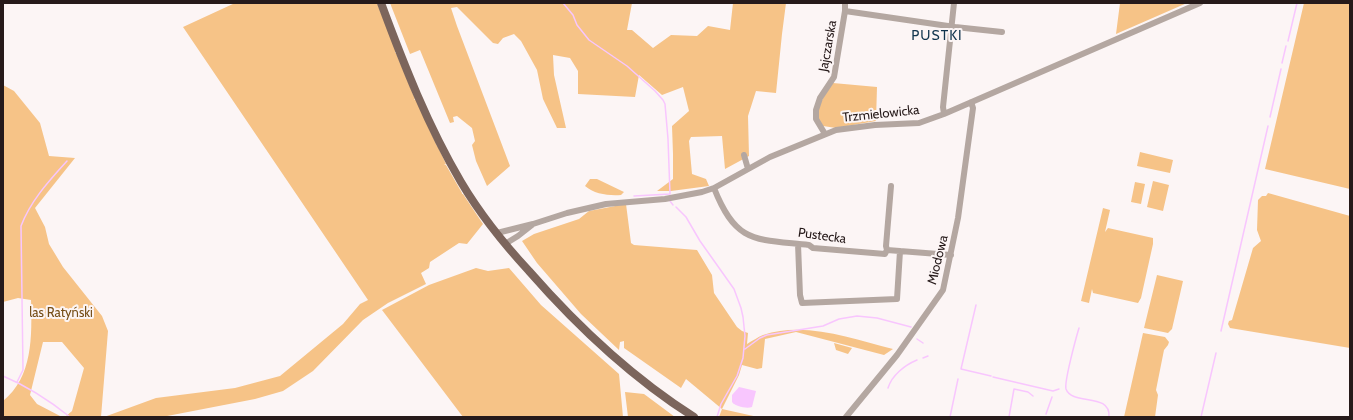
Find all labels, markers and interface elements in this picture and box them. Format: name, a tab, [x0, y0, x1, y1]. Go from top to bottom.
street label: Jajczarska	[816, 19, 840, 73]
district label: PUSTKI	[911, 28, 963, 44]
street label: Trzmielowicka	[842, 102, 920, 126]
street label: Pustecka	[797, 225, 847, 247]
street label: Miodowa	[924, 234, 952, 286]
park label: las Ratyński	[29, 305, 93, 321]

